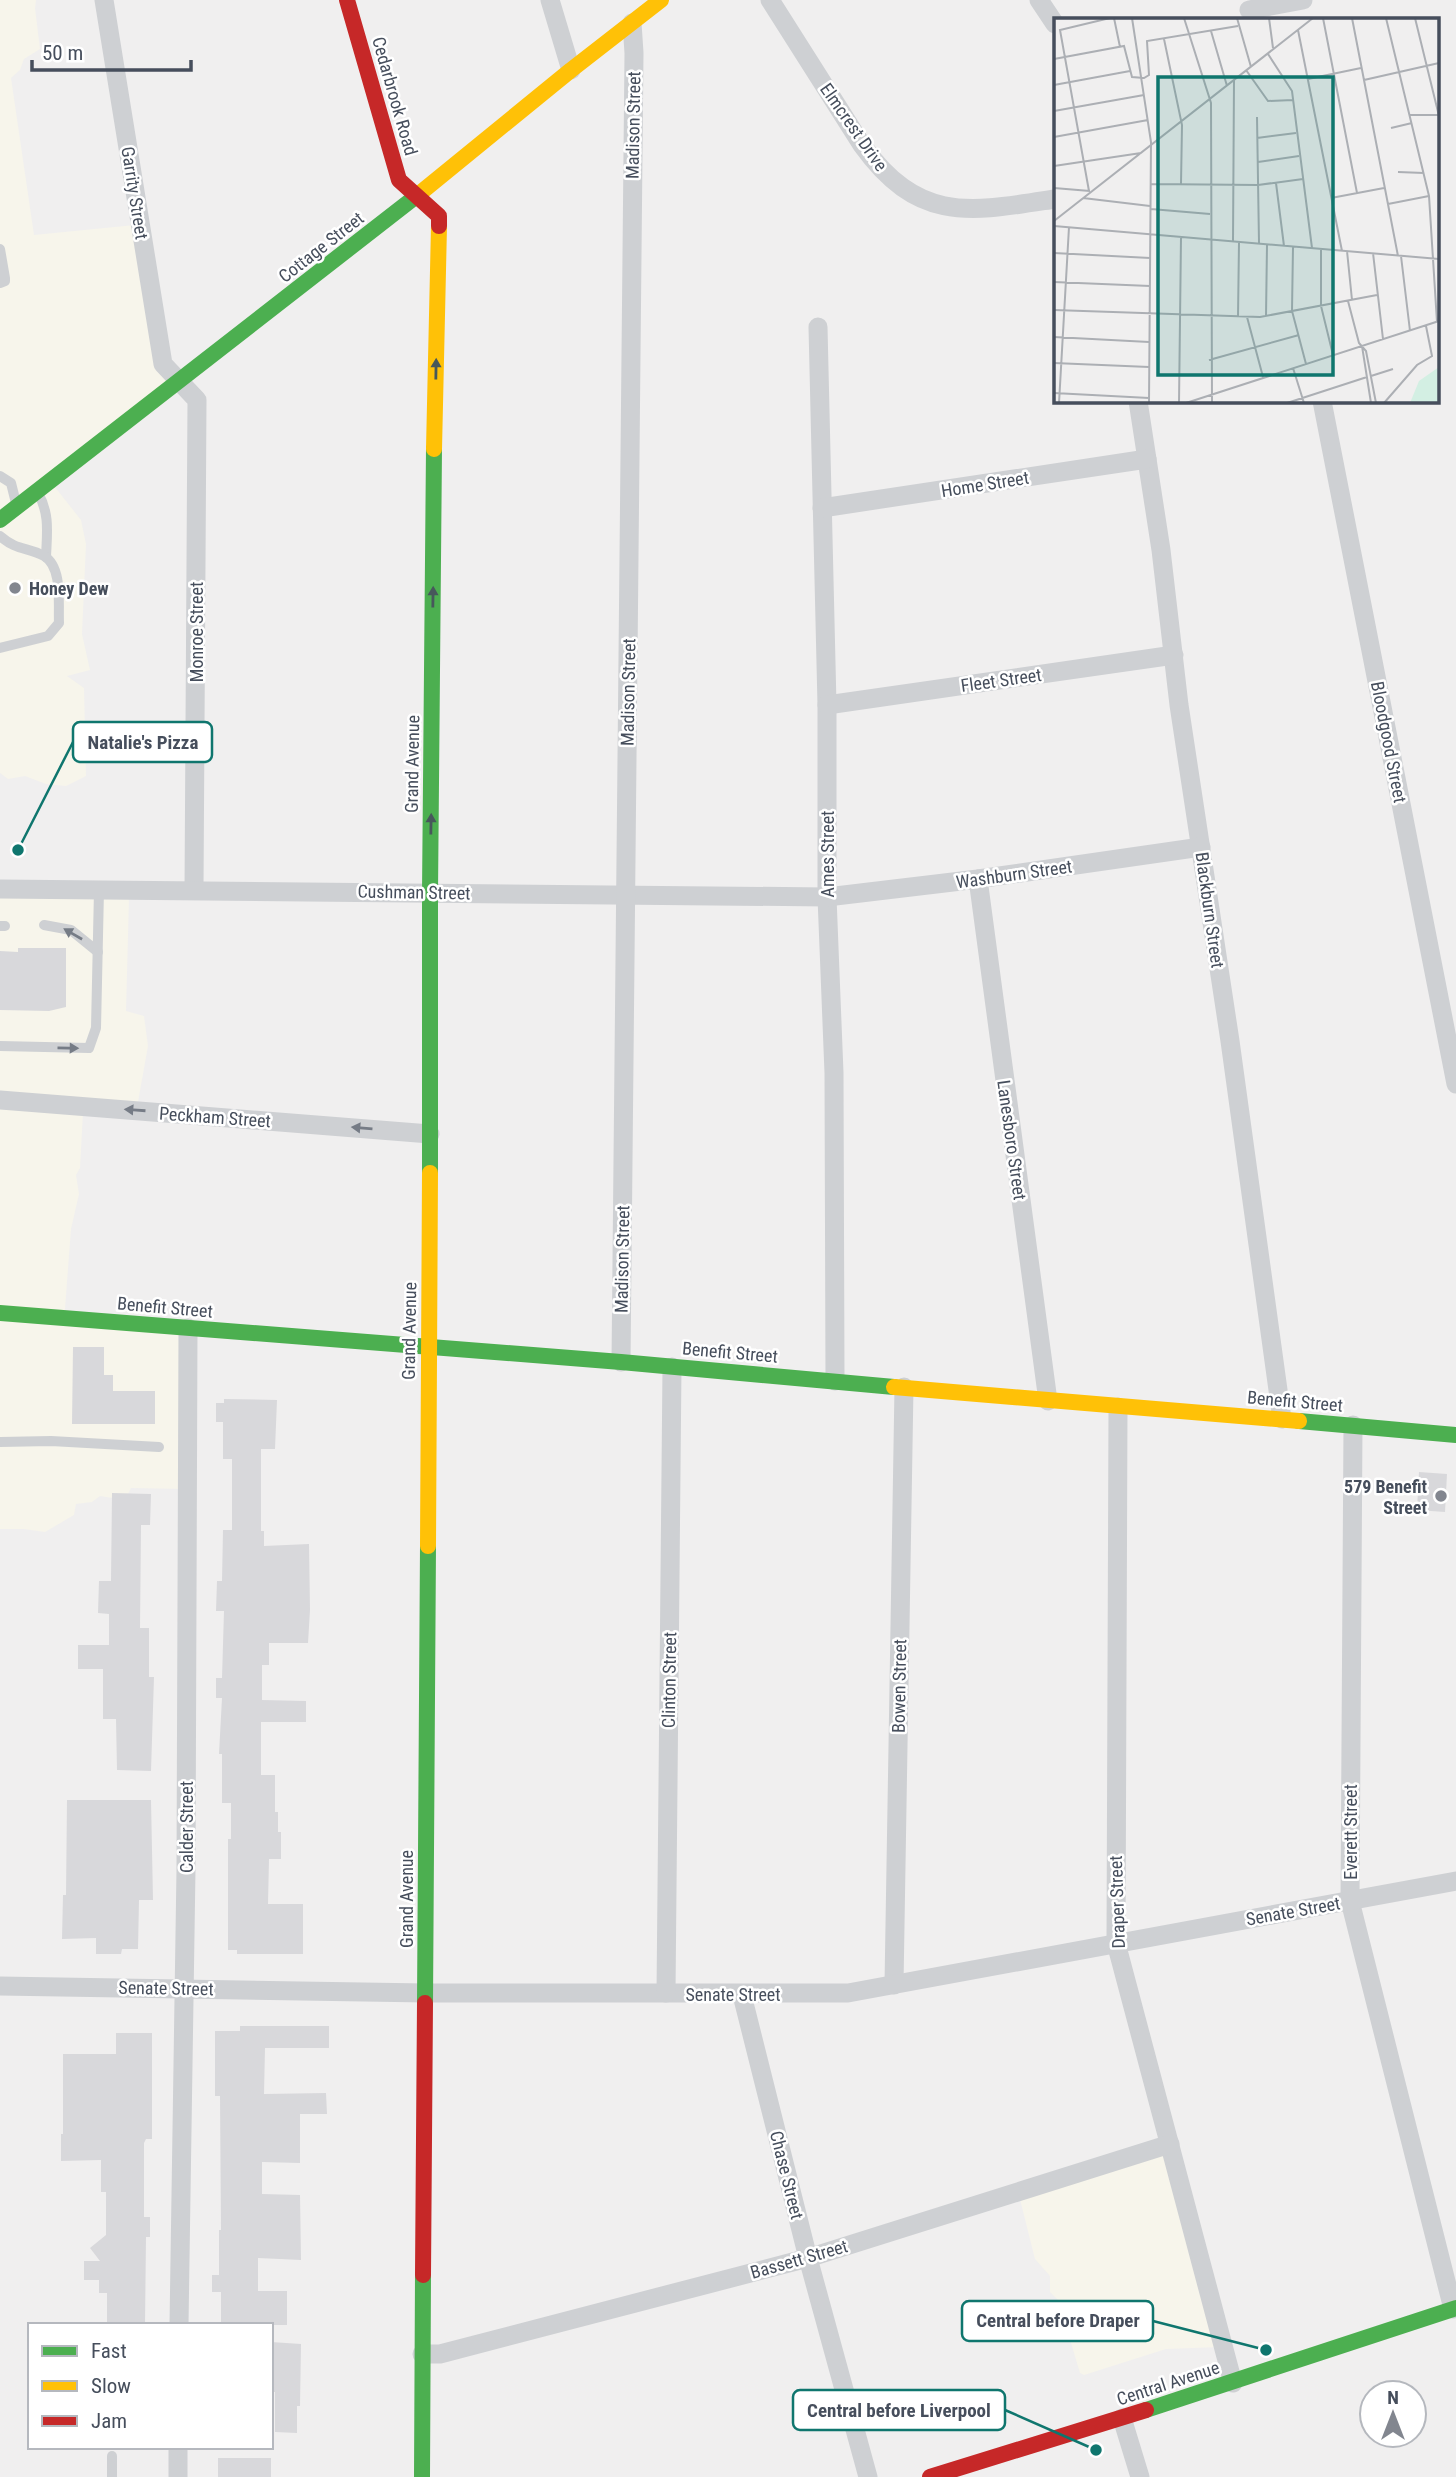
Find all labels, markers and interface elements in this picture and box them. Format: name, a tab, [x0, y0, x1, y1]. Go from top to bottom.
inset map	[1054, 18, 1438, 402]
scale bar	[32, 28, 191, 72]
street label: Cedarbrook Road	[368, 34, 422, 158]
text: 50 m	[42, 41, 83, 65]
street label: Madison Street	[622, 71, 644, 179]
street label: Elmcrest Drive	[816, 79, 892, 175]
street label: Garrity Street	[117, 145, 153, 241]
street label: Cottage Street	[274, 207, 368, 287]
one-way arrow	[430, 358, 442, 380]
street label: Home Street	[940, 467, 1030, 501]
place label: Honey Dew	[29, 578, 109, 599]
marker: Honey Dew	[7, 580, 23, 596]
street label: Monroe Street	[186, 582, 207, 682]
one-way arrow	[427, 586, 439, 608]
street label: Madison Street	[617, 638, 639, 746]
street label: Fleet Street	[959, 664, 1043, 696]
street label: Bloodgood Street	[1367, 680, 1411, 804]
street label: Grand Avenue	[401, 715, 423, 813]
callout: Natalie's Pizza	[73, 722, 212, 762]
text: Natalie's Pizza	[88, 731, 198, 754]
street label: Ames Street	[817, 811, 838, 897]
one-way arrow	[425, 813, 437, 835]
street label: Blackburn Street	[1191, 851, 1229, 969]
street label: Washburn Street	[955, 855, 1073, 893]
street label: Cushman Street	[357, 881, 471, 903]
one-way arrow	[63, 928, 83, 941]
one-way arrow	[57, 1042, 79, 1054]
street label: Lanesboro Street	[993, 1079, 1031, 1201]
street label: Peckham Street	[158, 1103, 272, 1131]
one-way arrow	[124, 1104, 146, 1115]
one-way arrow	[351, 1122, 373, 1133]
street label: Madison Street	[611, 1205, 633, 1313]
street label: Grand Avenue	[398, 1282, 420, 1380]
street label: Benefit Street	[116, 1292, 214, 1322]
street label: Benefit Street	[681, 1337, 779, 1367]
street label: Benefit Street	[1246, 1386, 1344, 1416]
place label: 579 Benefit Street	[1344, 1476, 1427, 1518]
marker: 579 Benefit Street	[1433, 1488, 1449, 1504]
street label: Clinton Street	[658, 1632, 680, 1728]
street label: Bowen Street	[888, 1639, 910, 1733]
street label: Calder Street	[176, 1781, 197, 1873]
street label: Everett Street	[1340, 1784, 1361, 1880]
street label: Grand Avenue	[396, 1850, 417, 1948]
street label: Draper Street	[1105, 1855, 1129, 1949]
street label: Senate Street	[1244, 1892, 1342, 1930]
street label: Senate Street	[118, 1977, 214, 1999]
street label: Senate Street	[685, 1984, 781, 2005]
street label: Chase Street	[766, 2129, 808, 2221]
street label: Bassett Street	[748, 2235, 850, 2283]
callout: Central before Draper	[962, 2301, 1153, 2341]
text: Central before Draper	[976, 2309, 1140, 2332]
legend	[28, 2323, 273, 2449]
text: Fast	[91, 2339, 127, 2363]
street label: Central Avenue	[1114, 2357, 1222, 2409]
text: Slow	[91, 2374, 131, 2398]
north arrow	[1358, 2379, 1428, 2449]
text: N	[1387, 2386, 1399, 2409]
callout: Central before Liverpool	[793, 2390, 1005, 2430]
text: Central before Liverpool	[807, 2399, 991, 2422]
text: Jam	[91, 2409, 127, 2433]

